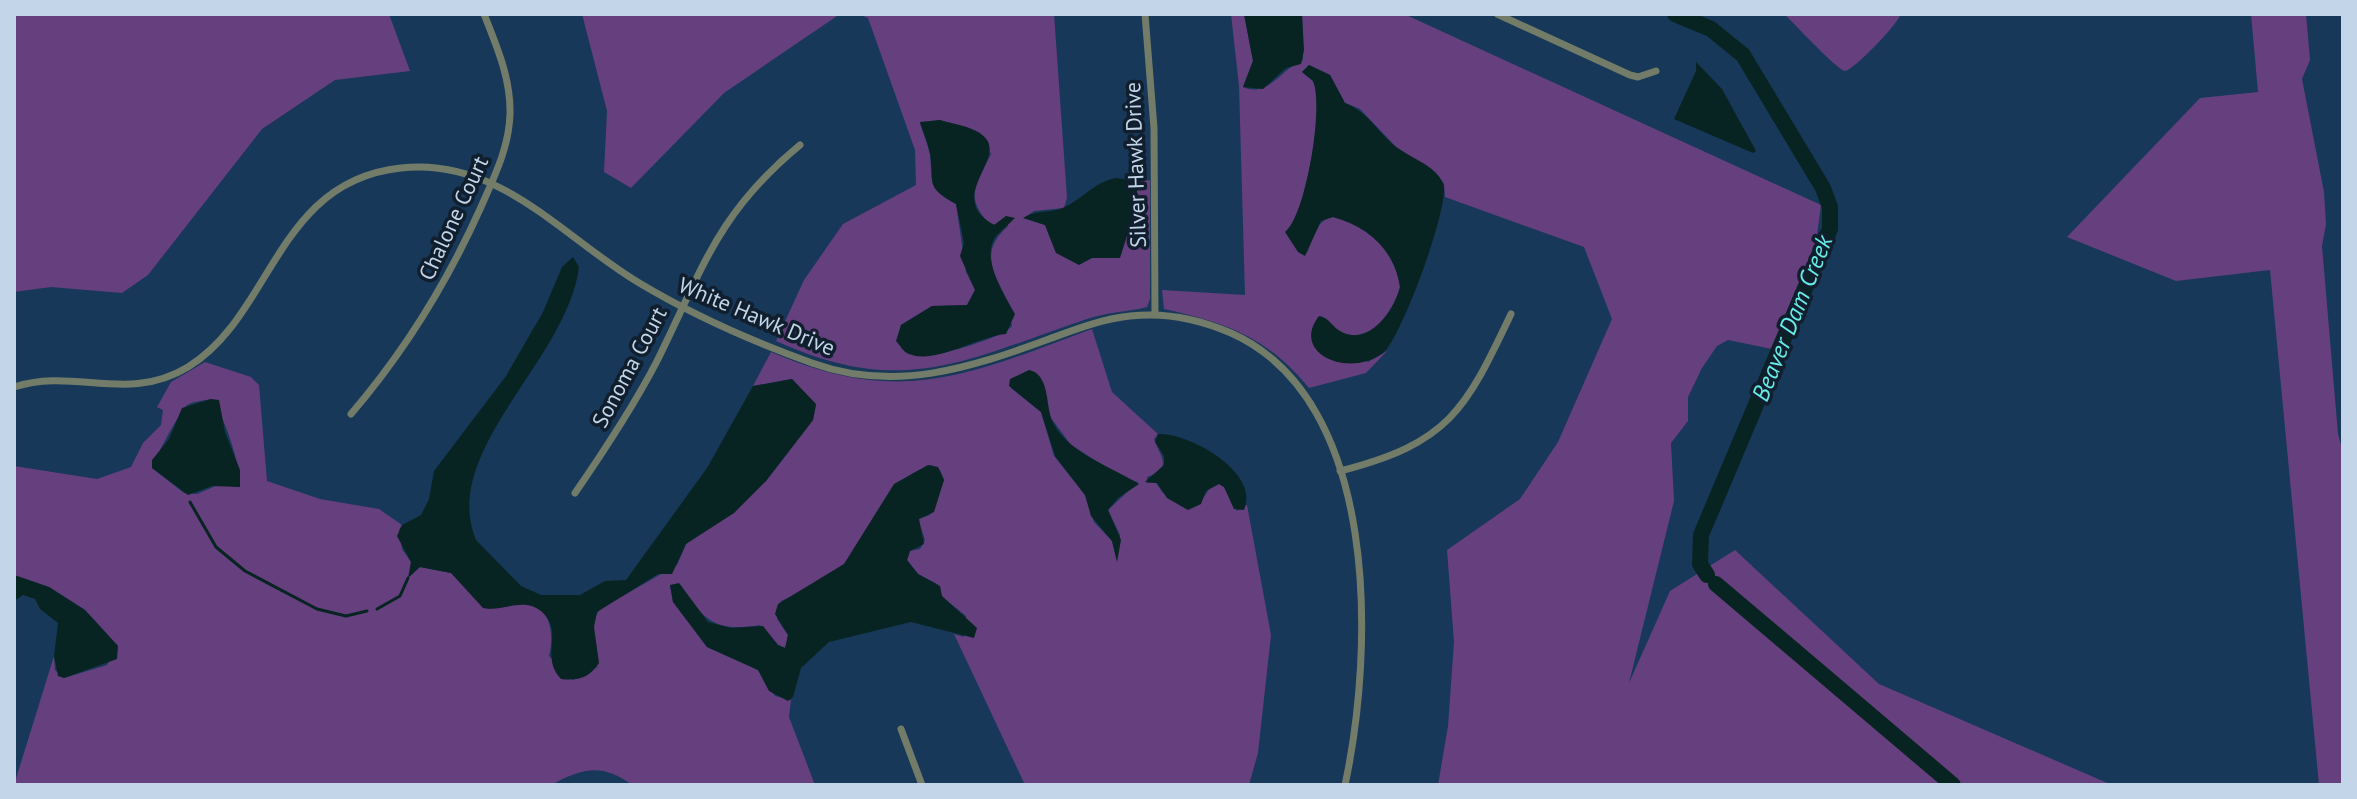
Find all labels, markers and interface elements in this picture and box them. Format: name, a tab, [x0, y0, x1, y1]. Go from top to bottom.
street label: Silver Hawk Drive	[1118, 82, 1152, 248]
street label: Chalone Court	[412, 151, 494, 285]
water label: Beaver Dam Creek	[1745, 229, 1840, 406]
street label: White Hawk Drive	[675, 270, 839, 362]
street label: Sonoma Court	[585, 301, 673, 432]

